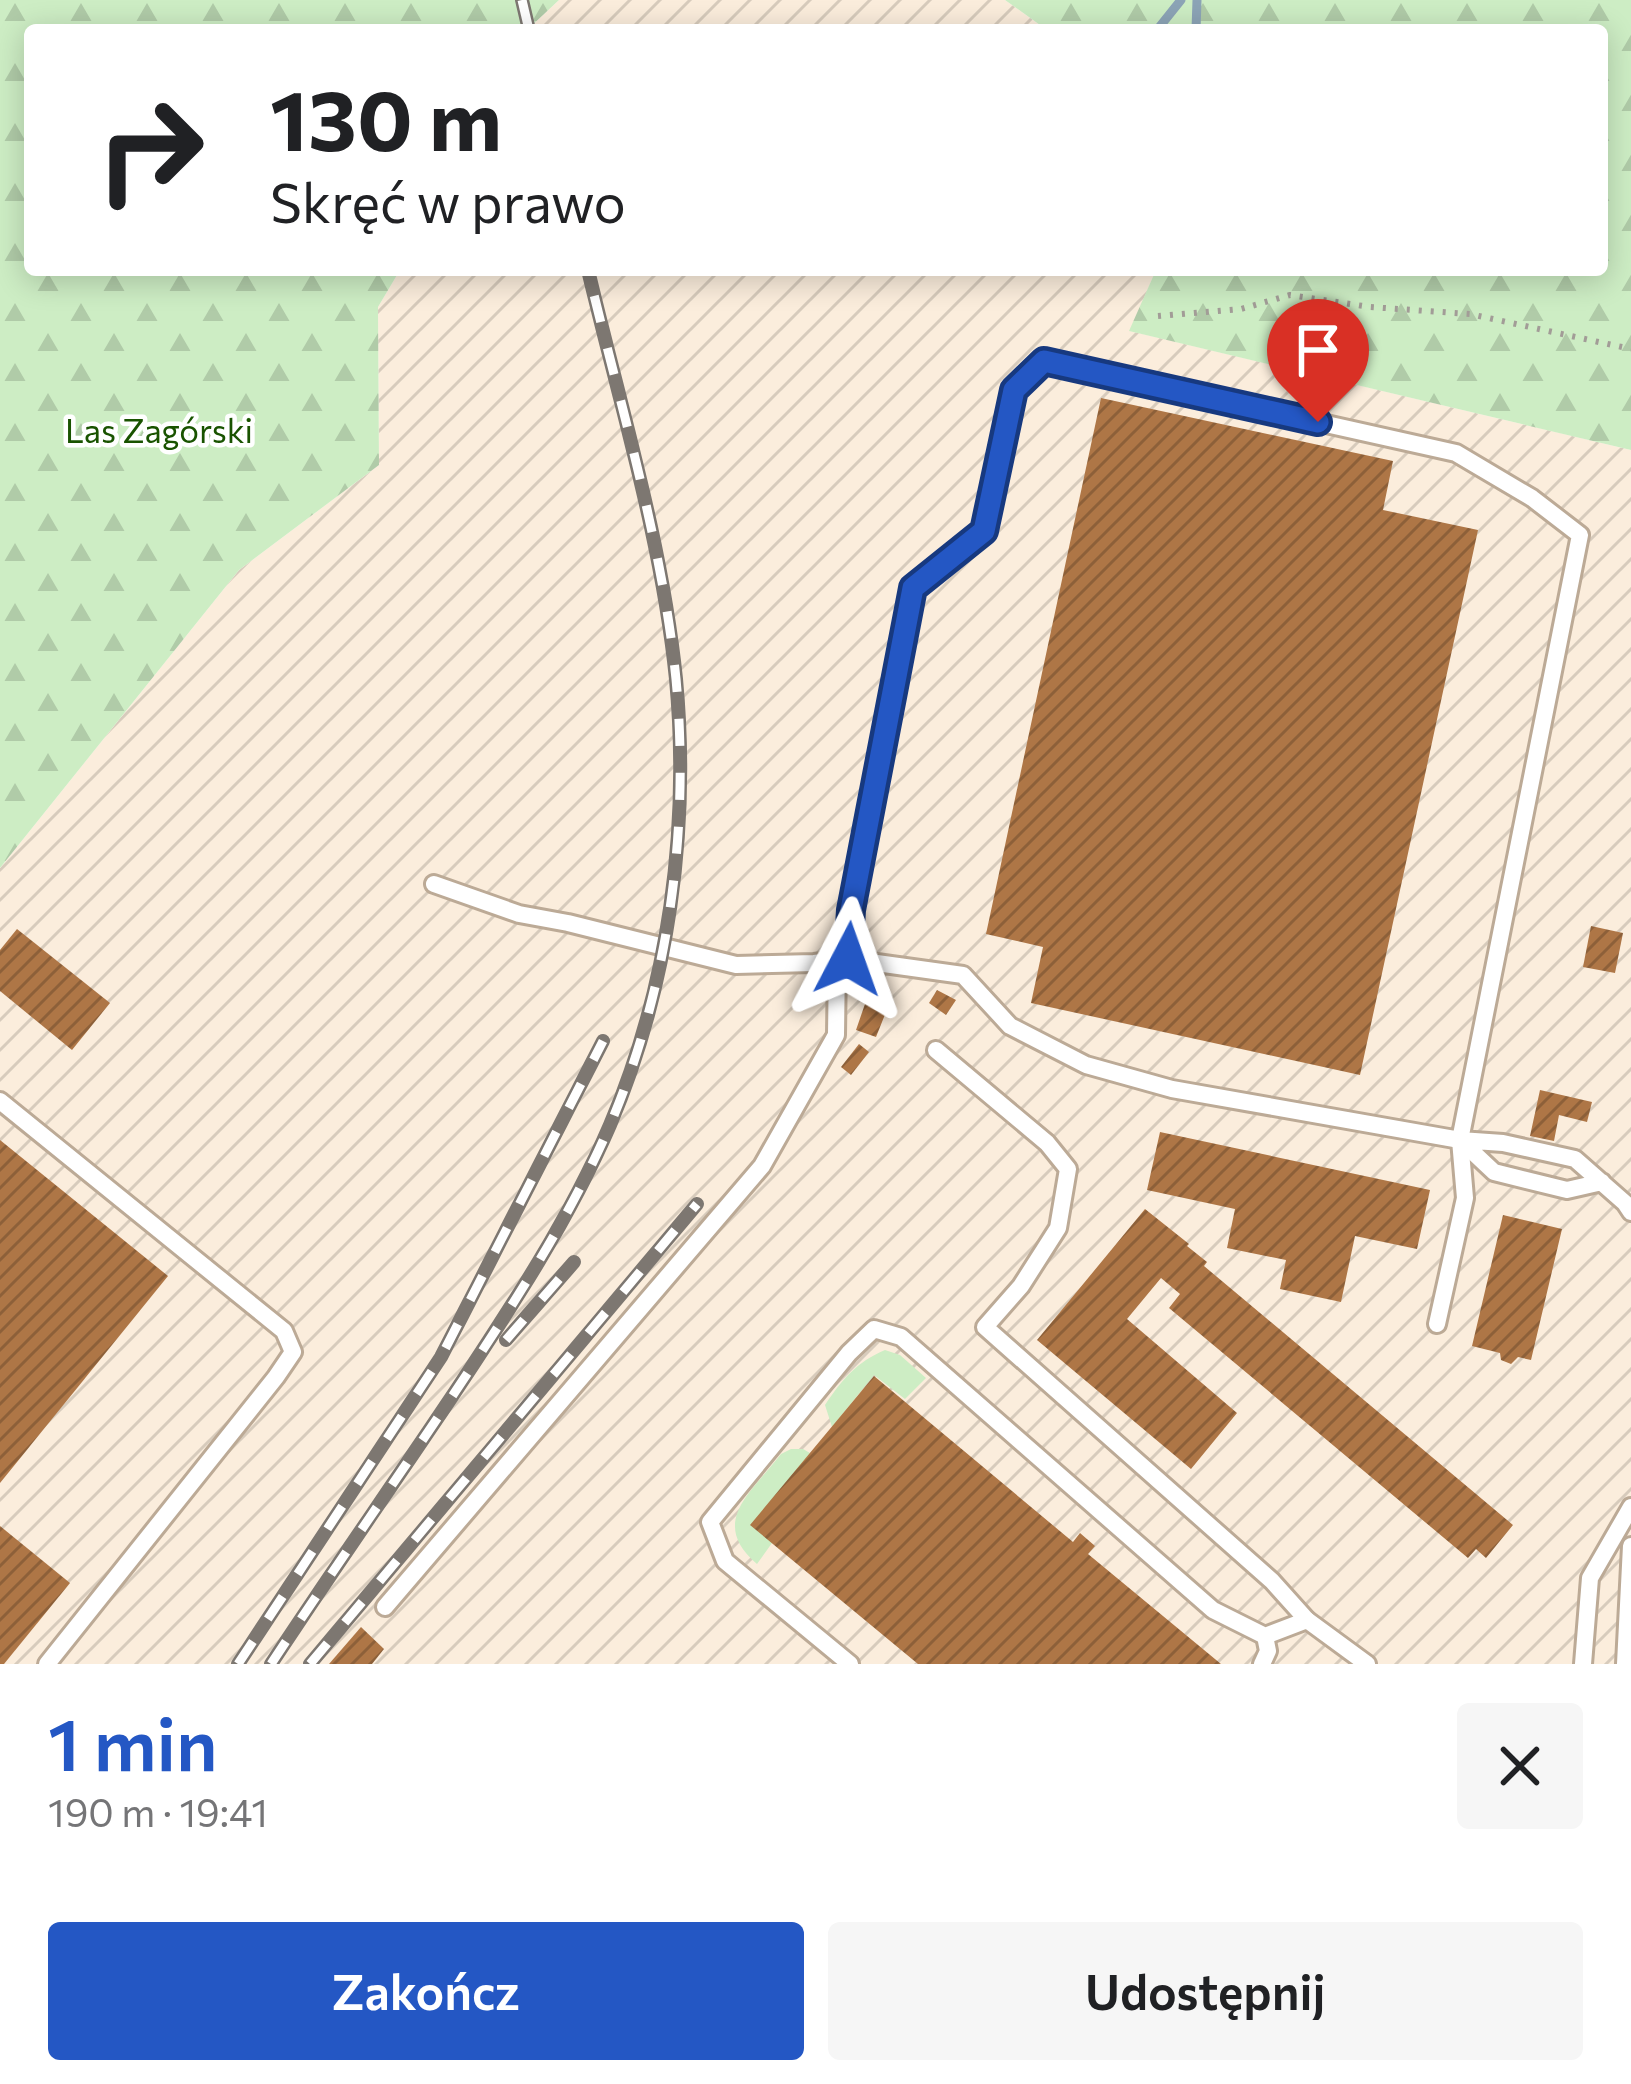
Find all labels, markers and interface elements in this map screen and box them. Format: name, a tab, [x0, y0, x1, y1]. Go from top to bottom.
text: 130 m	[270, 66, 502, 168]
icon: right	[72, 72, 228, 228]
text: Skręć w prawo	[270, 168, 626, 234]
pin	[1267, 299, 1369, 422]
icon: arrive	[1285, 317, 1351, 383]
park label: Las Zagórski	[65, 409, 253, 450]
position arrow	[785, 896, 911, 1022]
text: 1 min	[48, 1698, 218, 1786]
button: close	[1457, 1703, 1583, 1829]
text: 190 m · 19:41	[48, 1787, 268, 1835]
button: Zakończ	[48, 1922, 804, 2060]
button: Udostępnij	[828, 1922, 1583, 2060]

